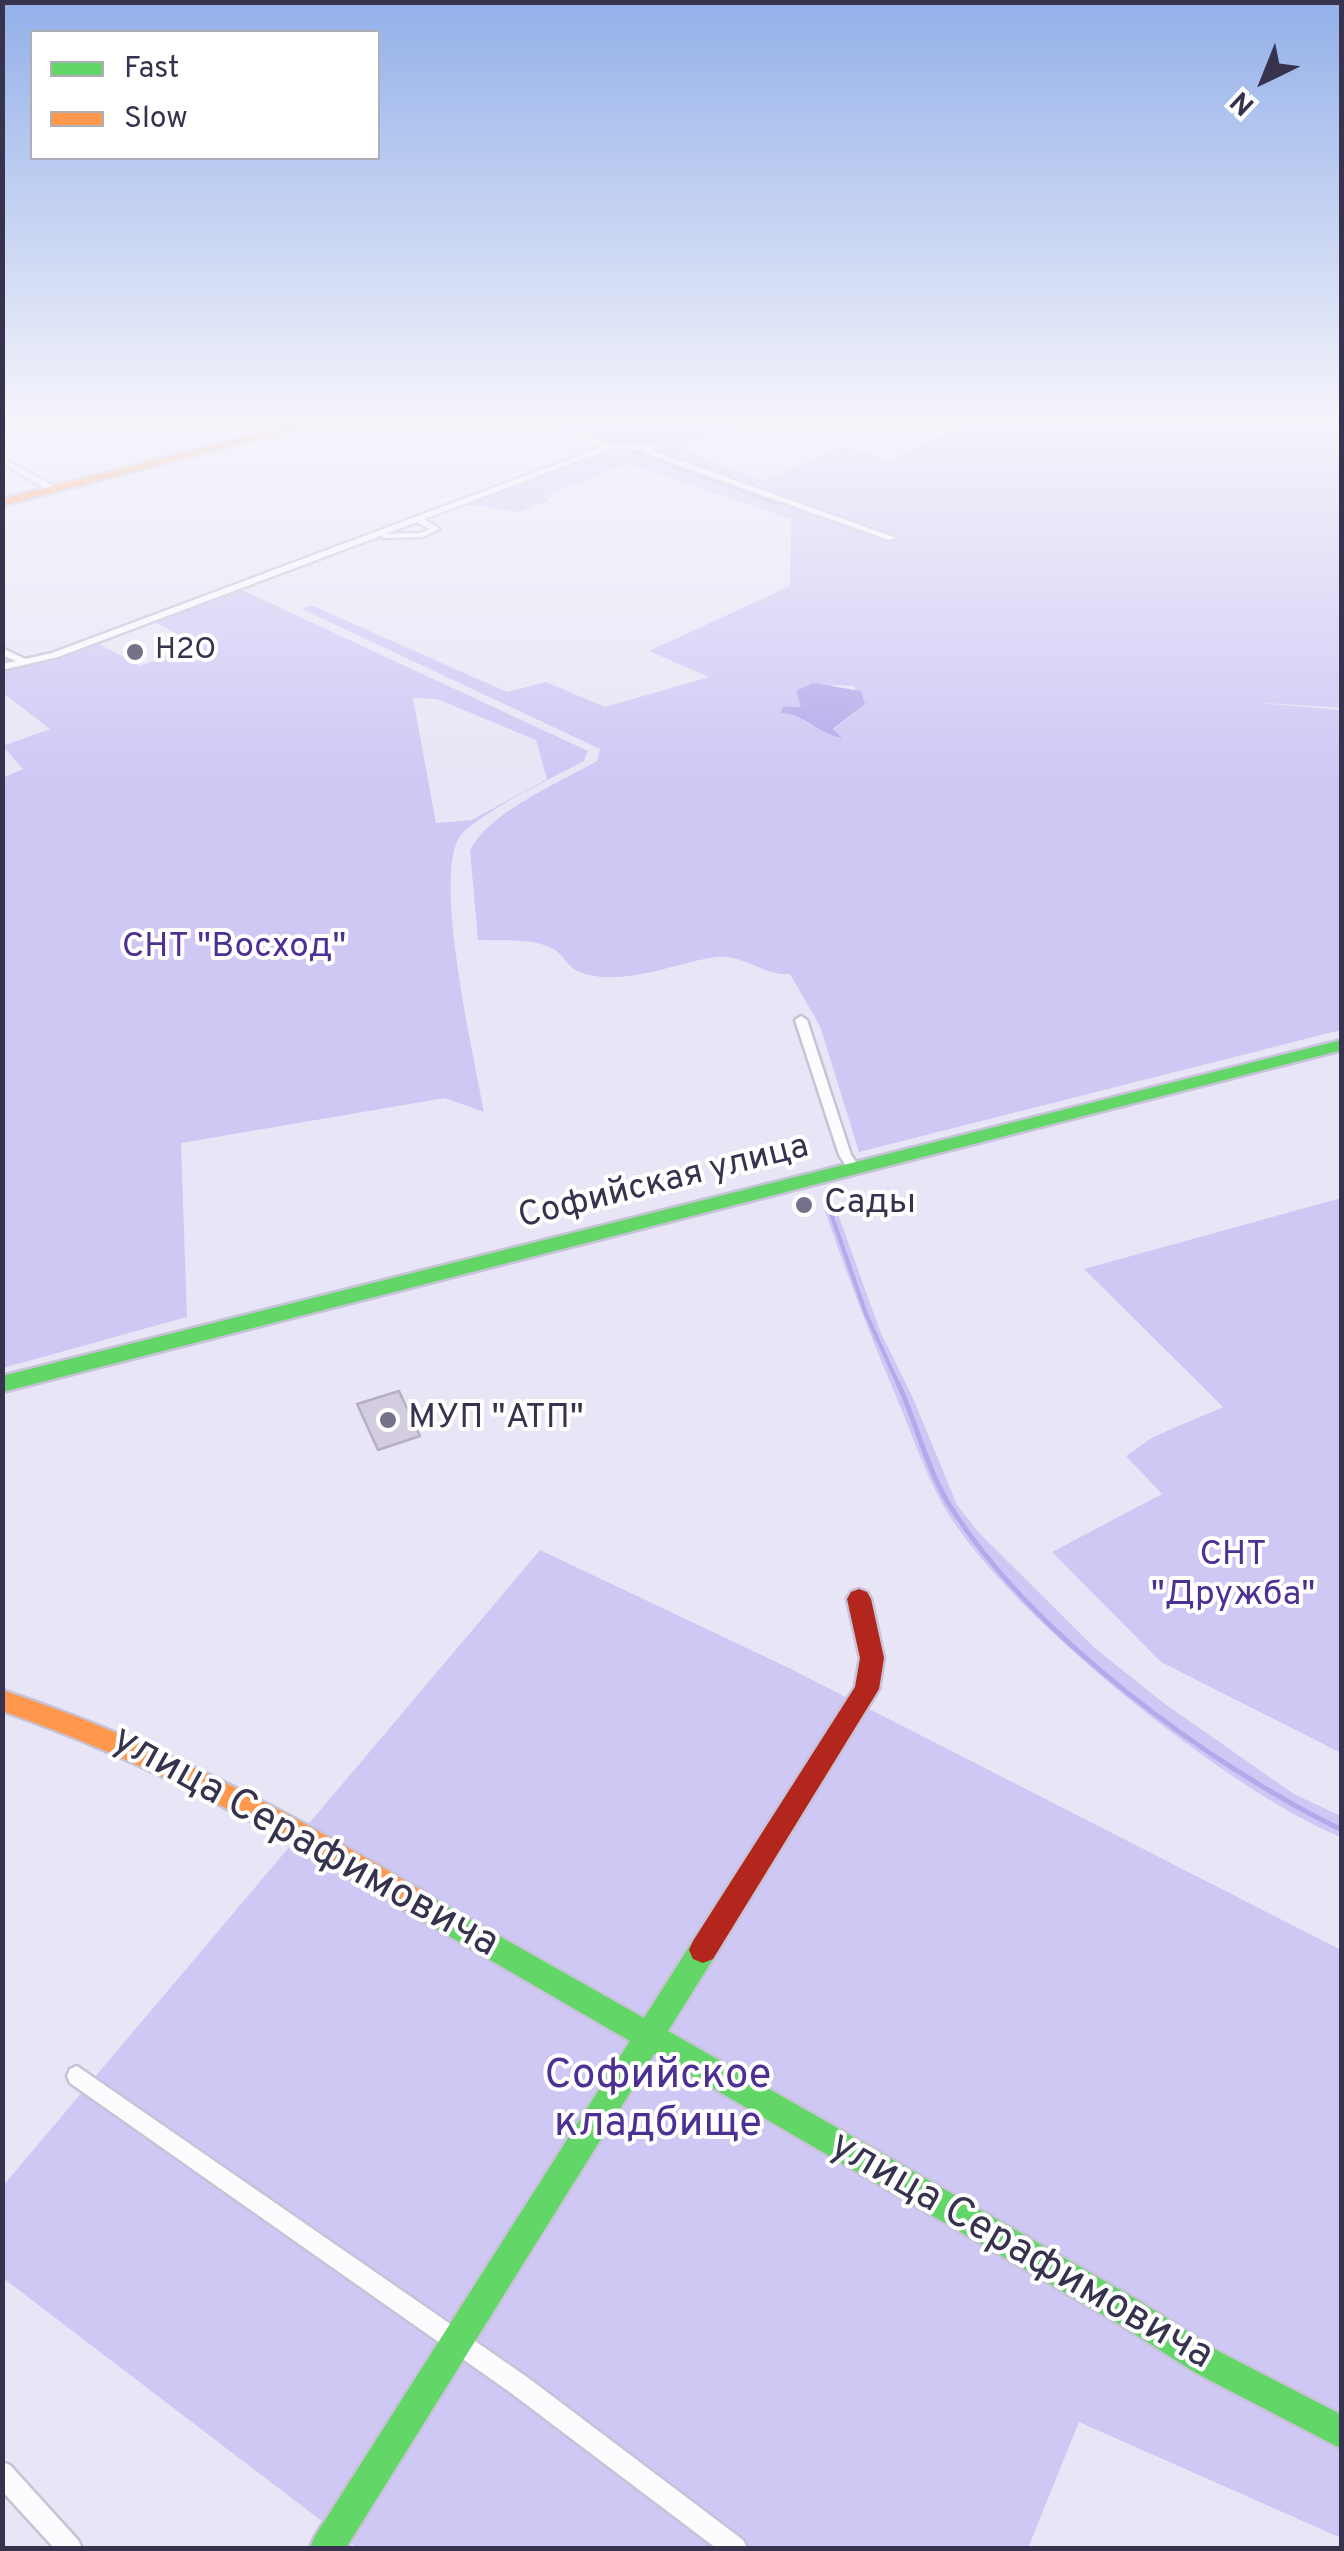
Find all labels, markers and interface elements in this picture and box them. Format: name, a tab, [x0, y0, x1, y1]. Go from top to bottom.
legend	[30, 30, 380, 160]
north arrow	[1214, 30, 1314, 130]
text: Fast	[124, 51, 179, 88]
text: N	[1224, 82, 1263, 122]
text: Slow	[124, 101, 188, 138]
place label: H2O	[155, 634, 216, 670]
marker: H2O	[124, 641, 146, 663]
park label: СНТ "Восход"	[122, 928, 346, 970]
street label: Софийская улица	[514, 1128, 814, 1240]
place label: Сады	[824, 1184, 916, 1226]
marker: Сады	[793, 1194, 815, 1216]
place label: МУП "АТП"	[408, 1399, 584, 1441]
marker: МУП "АТП"	[377, 1409, 399, 1431]
park label: СНТ "Дружба"	[1151, 1536, 1315, 1618]
street label: улица Серафимовича	[102, 1717, 506, 1971]
park label: Софийское кладбище	[545, 2054, 771, 2152]
street label: улица Серафимовича	[819, 2123, 1221, 2383]

